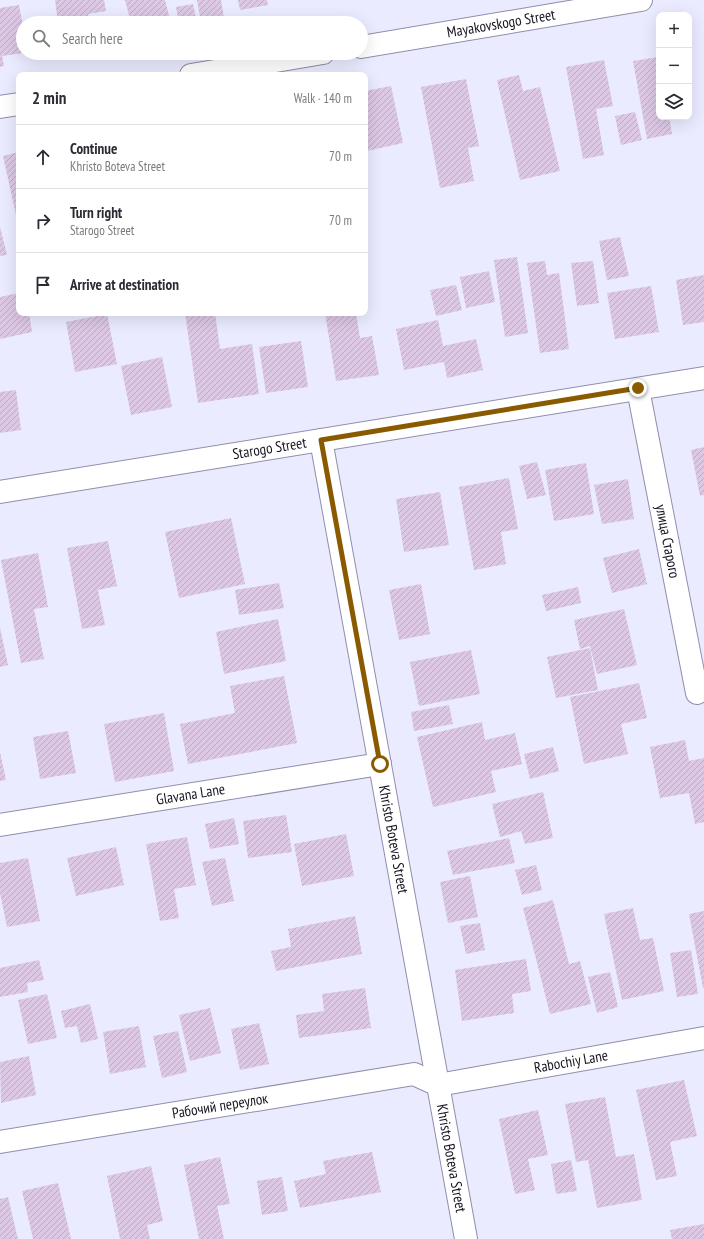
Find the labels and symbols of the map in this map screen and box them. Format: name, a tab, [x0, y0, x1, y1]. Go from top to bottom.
street label: Mayakovskogo Street	[445, 5, 557, 41]
route end	[629, 379, 647, 397]
street label: Starogo Street	[231, 433, 308, 463]
street label: улица Старого	[652, 503, 684, 580]
route start	[371, 755, 389, 773]
street label: Glavana Lane	[155, 779, 226, 809]
street label: Khristo Boteva Street	[375, 784, 413, 895]
street label: Rabochiy Lane	[532, 1045, 609, 1077]
street label: Рабочий переулок	[171, 1088, 269, 1123]
street label: Khristo Boteva Street	[433, 1102, 471, 1214]

